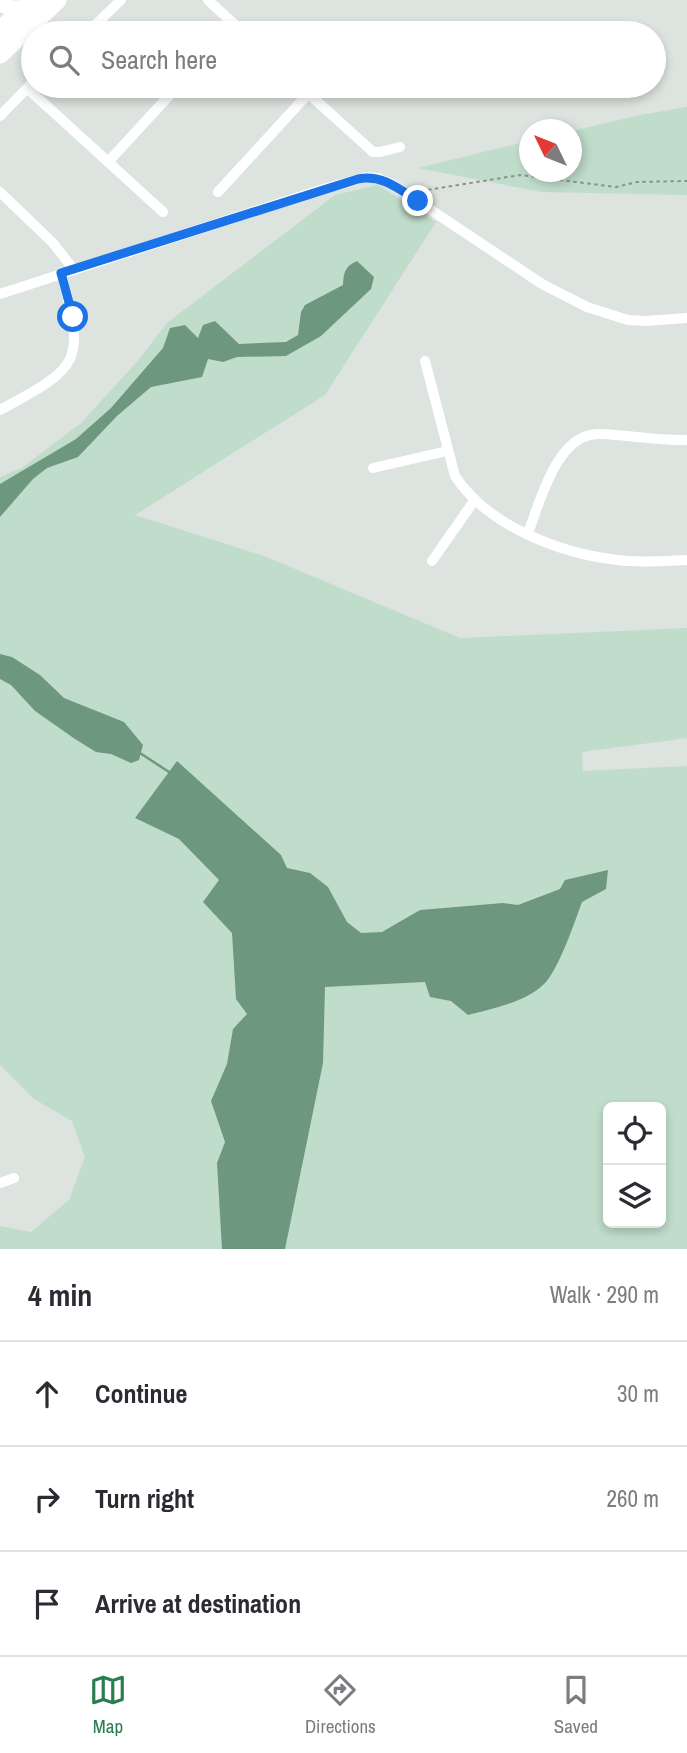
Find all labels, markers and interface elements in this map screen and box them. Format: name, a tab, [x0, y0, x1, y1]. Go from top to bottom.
search box	[21, 21, 666, 98]
icon: search	[45, 41, 83, 79]
text: Search here	[101, 42, 217, 77]
north arrow	[519, 119, 582, 182]
route end	[402, 185, 433, 216]
route start	[57, 301, 88, 332]
map controls	[603, 1102, 666, 1228]
button: locate	[603, 1102, 666, 1165]
button: layers	[603, 1165, 666, 1228]
text: 4 min	[28, 1275, 92, 1315]
text: Walk · 290 m	[550, 1279, 659, 1310]
icon: ahead	[28, 1375, 66, 1413]
text: Continue	[95, 1376, 187, 1411]
text: 30 m	[617, 1378, 659, 1409]
icon: right	[28, 1480, 66, 1518]
text: Turn right	[95, 1481, 194, 1516]
text: 260 m	[607, 1483, 659, 1514]
icon: arrive	[28, 1585, 66, 1623]
text: Arrive at destination	[95, 1586, 301, 1621]
tab: Map	[89, 1671, 127, 1739]
tab: Directions	[305, 1671, 376, 1739]
tab: Saved	[554, 1671, 598, 1739]

